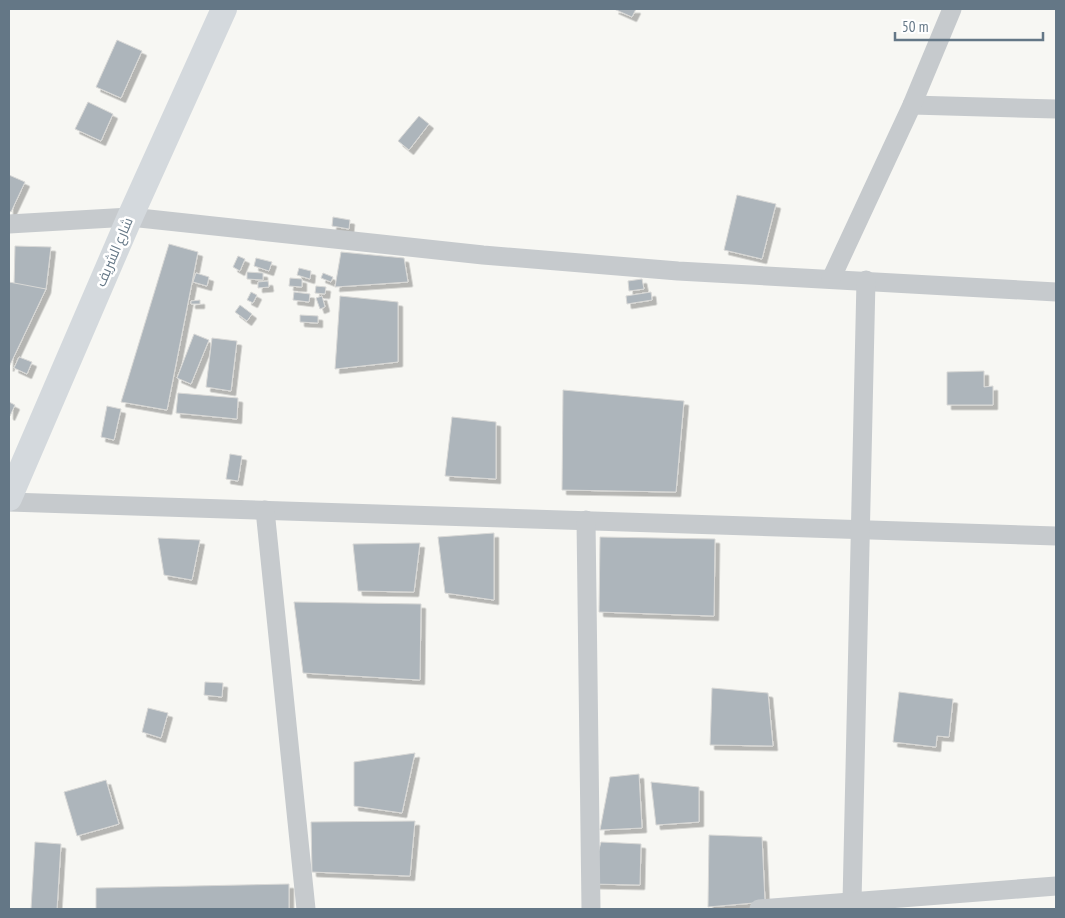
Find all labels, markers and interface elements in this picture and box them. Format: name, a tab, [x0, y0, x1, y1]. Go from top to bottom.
scale bar	[895, 10, 1042, 42]
text: 50 m	[902, 17, 928, 36]
street label: شارع الشريف	[91, 215, 137, 289]

